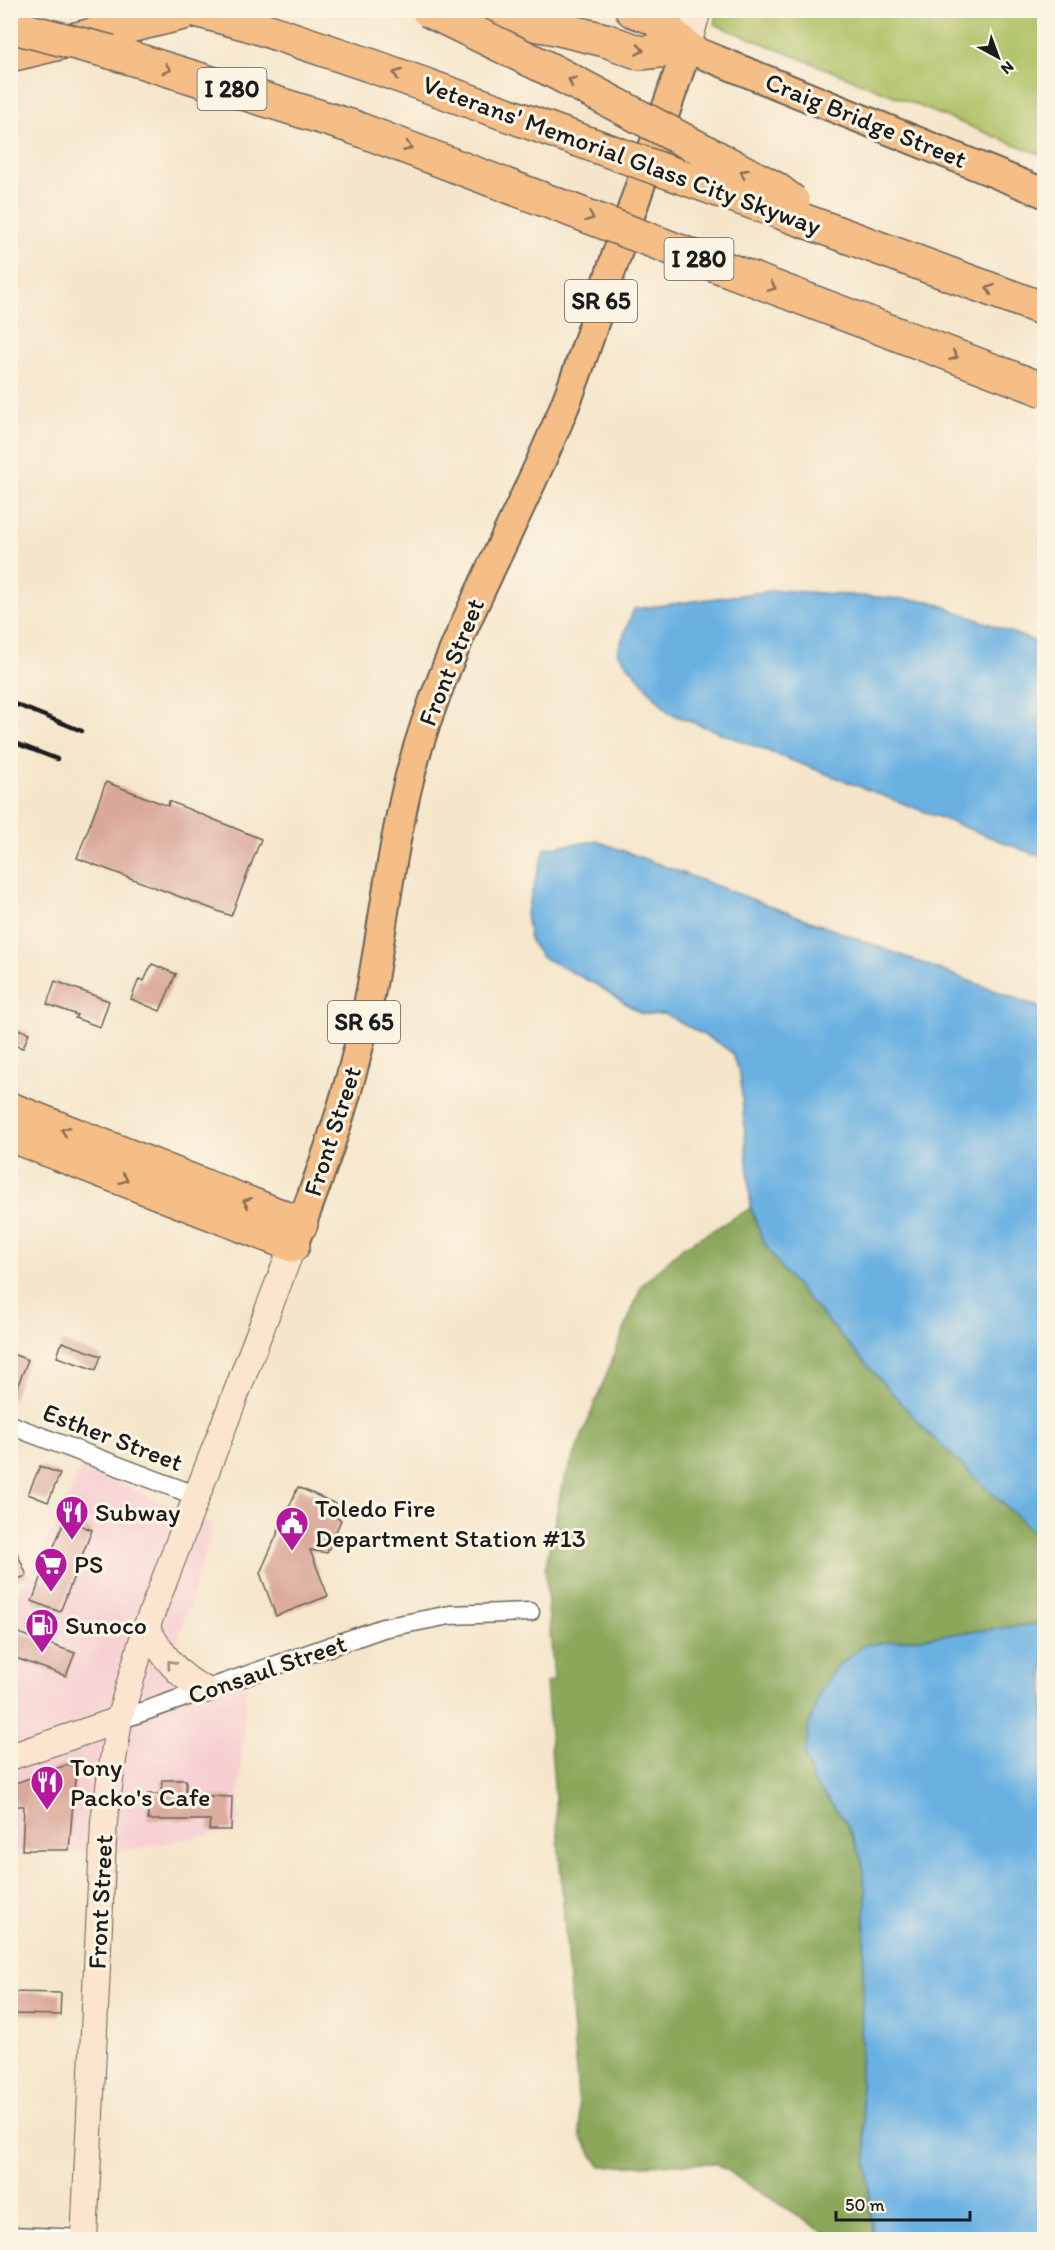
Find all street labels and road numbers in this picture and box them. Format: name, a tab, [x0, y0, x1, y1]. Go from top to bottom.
street label: Craig Bridge Street	[761, 65, 972, 175]
road number: I 280	[198, 68, 266, 110]
street label: Veterans' Memorial Glass City Skyway	[418, 68, 826, 242]
road number: I 280	[664, 238, 734, 280]
road number: SR 65	[565, 280, 637, 322]
street label: Front Street	[411, 593, 491, 731]
road number: SR 65	[328, 1001, 400, 1043]
street label: Front Street	[296, 1062, 368, 1200]
street label: Esther Street	[38, 1396, 188, 1478]
street label: Consaul Street	[184, 1627, 351, 1711]
street label: Front Street	[80, 1834, 120, 1970]

